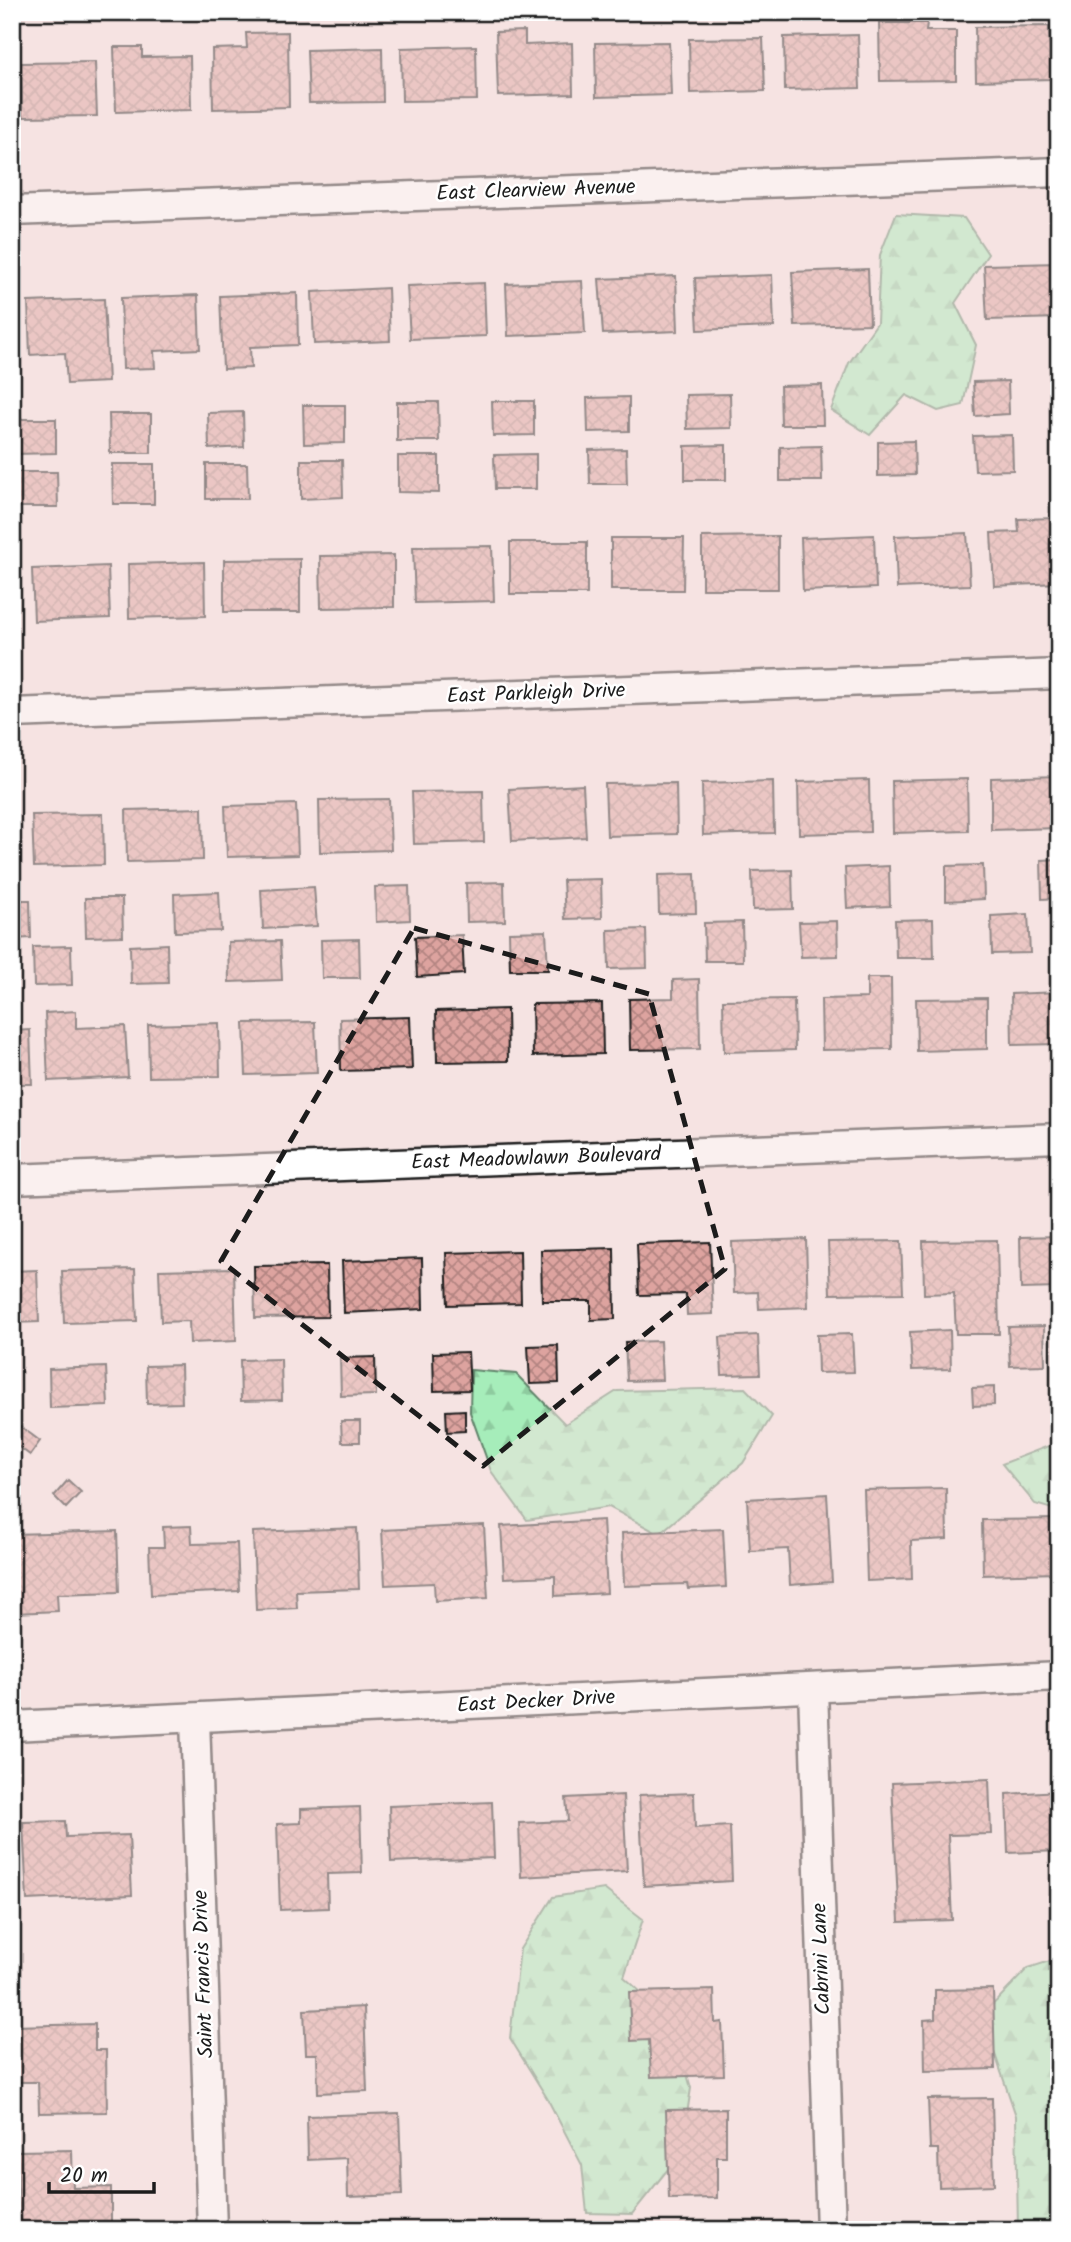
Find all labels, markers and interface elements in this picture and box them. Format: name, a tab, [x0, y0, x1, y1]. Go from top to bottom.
street label: East Clearview Avenue	[436, 171, 637, 211]
street label: East Parkleigh Drive	[446, 674, 626, 714]
street label: East Meadowlawn Boulevard	[410, 1138, 662, 1180]
street label: East Decker Drive	[456, 1681, 617, 1723]
street label: Saint Francis Drive	[185, 1889, 223, 2059]
street label: Cabrini Lane	[804, 1902, 840, 2016]
scale bar	[49, 2151, 154, 2195]
text: 20 m	[60, 2160, 108, 2193]

